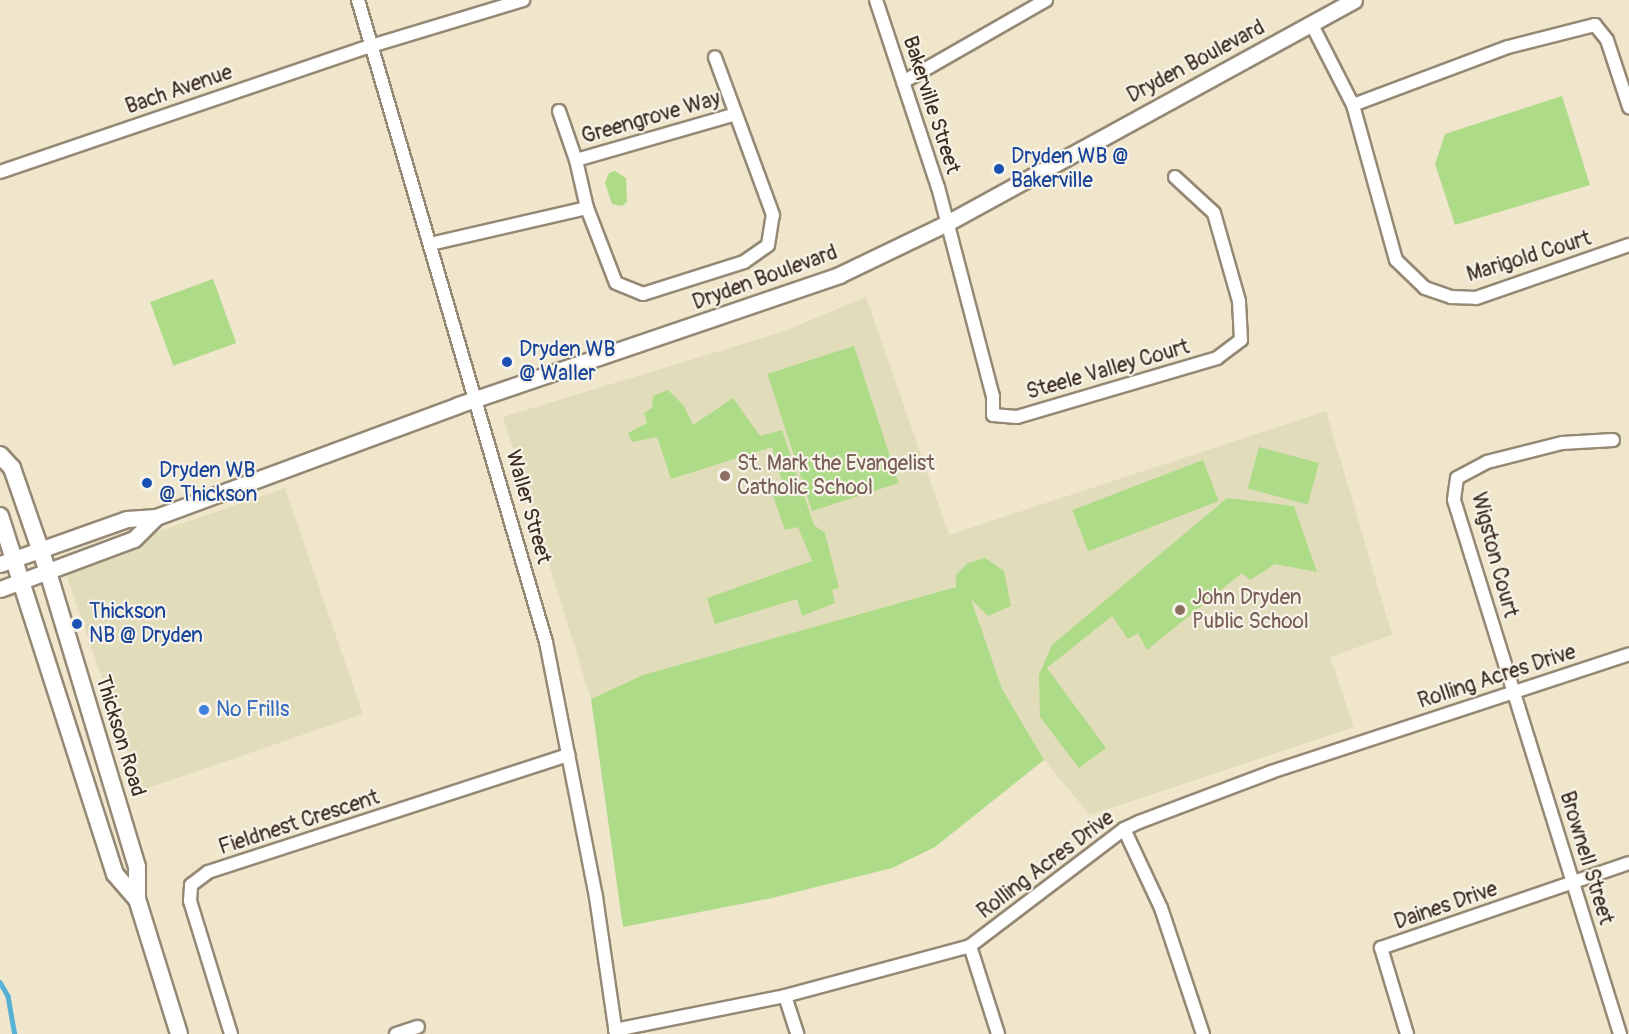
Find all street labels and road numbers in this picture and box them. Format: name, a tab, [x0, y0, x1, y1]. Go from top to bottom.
street label: Dryden Boulevard	[1123, 15, 1269, 109]
street label: Bakerville Street	[897, 33, 965, 177]
street label: Bach Avenue	[122, 60, 236, 120]
street label: Greengrove Way	[579, 86, 723, 150]
street label: Marigold Court	[1464, 226, 1594, 288]
street label: Dryden Boulevard	[689, 240, 841, 316]
street label: Steele Valley Court	[1024, 335, 1192, 405]
street label: Waller Street	[500, 447, 556, 567]
street label: Wigston Court	[1465, 490, 1523, 620]
street label: Rolling Acres Drive	[1415, 640, 1579, 714]
street label: Thickson Road	[90, 672, 150, 800]
street label: Fieldnest Crescent	[216, 785, 382, 861]
street label: Brownell Street	[1554, 788, 1618, 928]
street label: Rolling Acres Drive	[973, 805, 1119, 925]
street label: Daines Drive	[1391, 877, 1501, 935]

